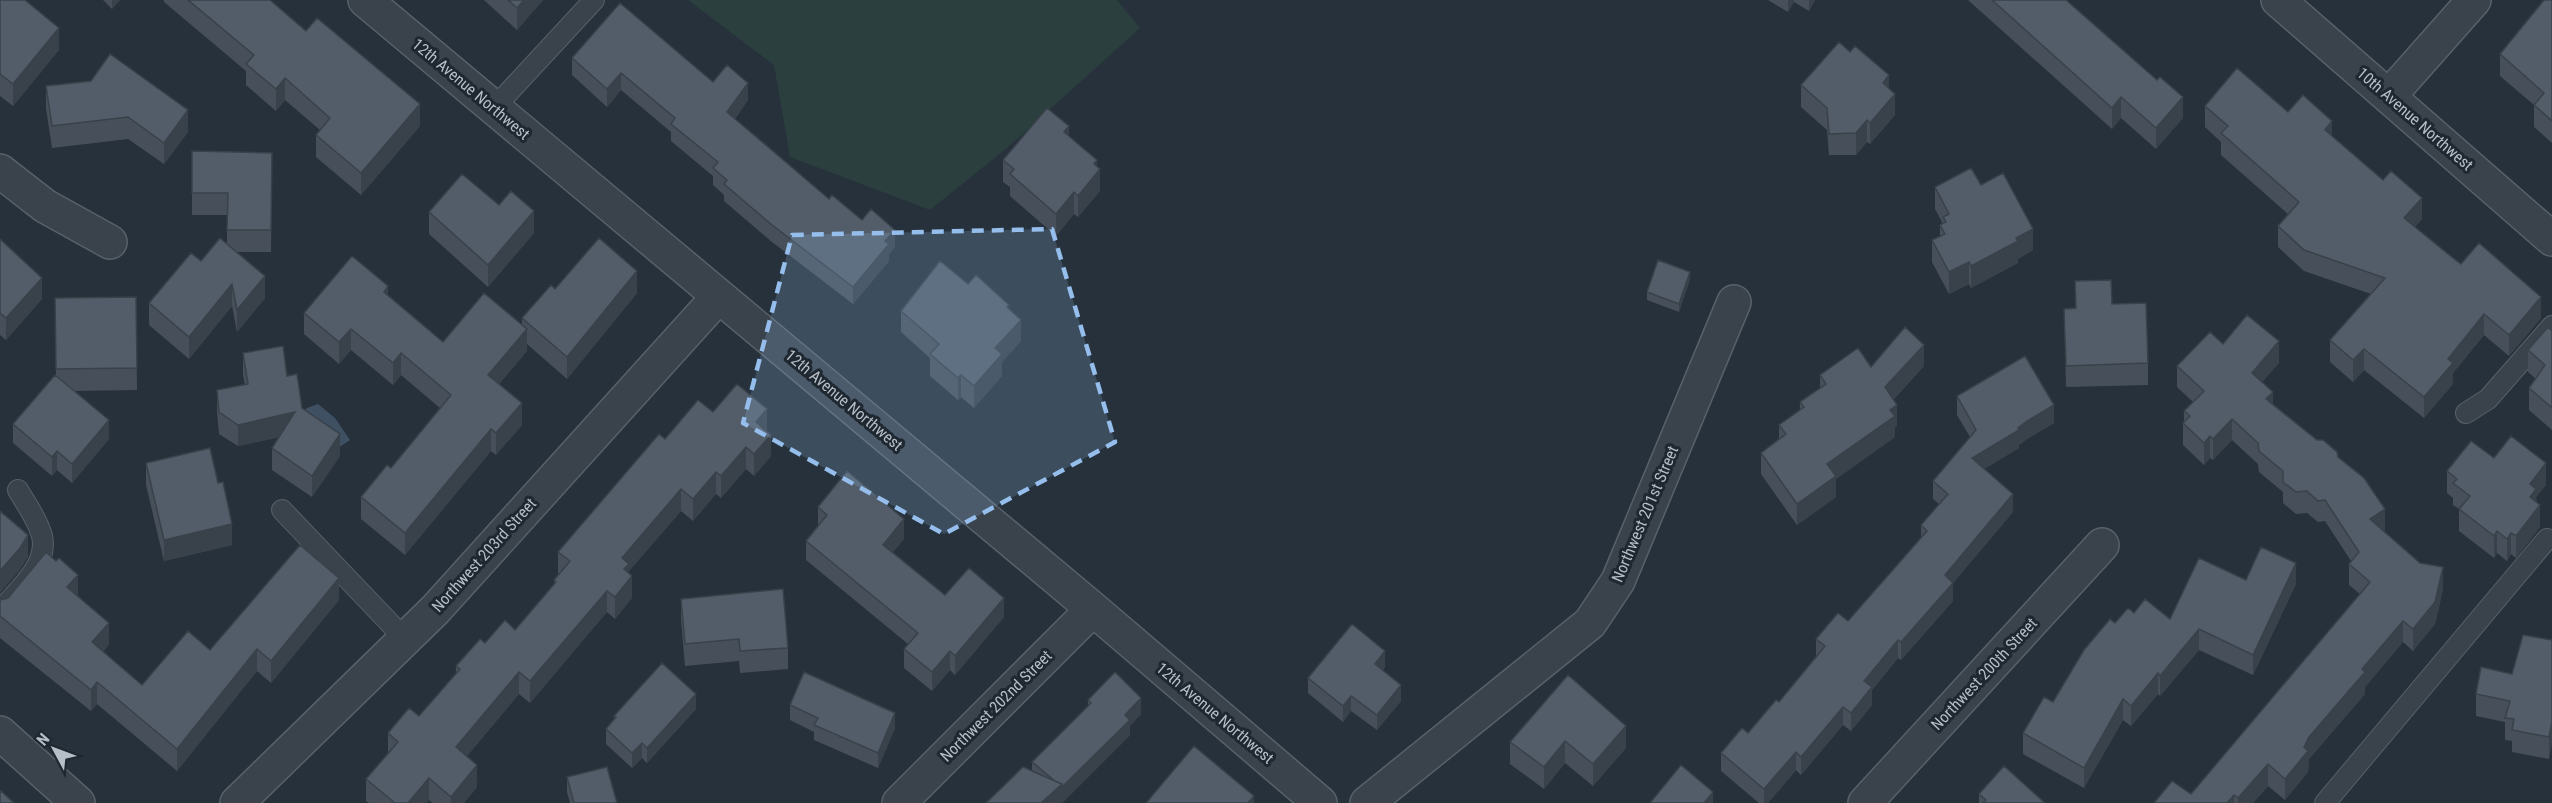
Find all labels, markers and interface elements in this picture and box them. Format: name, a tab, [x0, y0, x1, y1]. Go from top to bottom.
street label: 12th Avenue Northwest	[408, 34, 534, 144]
street label: 10th Avenue Northwest	[2353, 64, 2477, 175]
street label: 12th Avenue Northwest	[781, 345, 907, 455]
street label: Northwest 201st Street	[1608, 443, 1682, 585]
street label: Northwest 203rd Street	[428, 494, 540, 616]
street label: Northwest 200th Street	[1927, 614, 2041, 734]
street label: Northwest 202nd Street	[936, 646, 1056, 766]
street label: 12th Avenue Northwest	[1152, 658, 1278, 768]
north arrow	[24, 719, 84, 779]
text: N	[33, 730, 53, 749]

